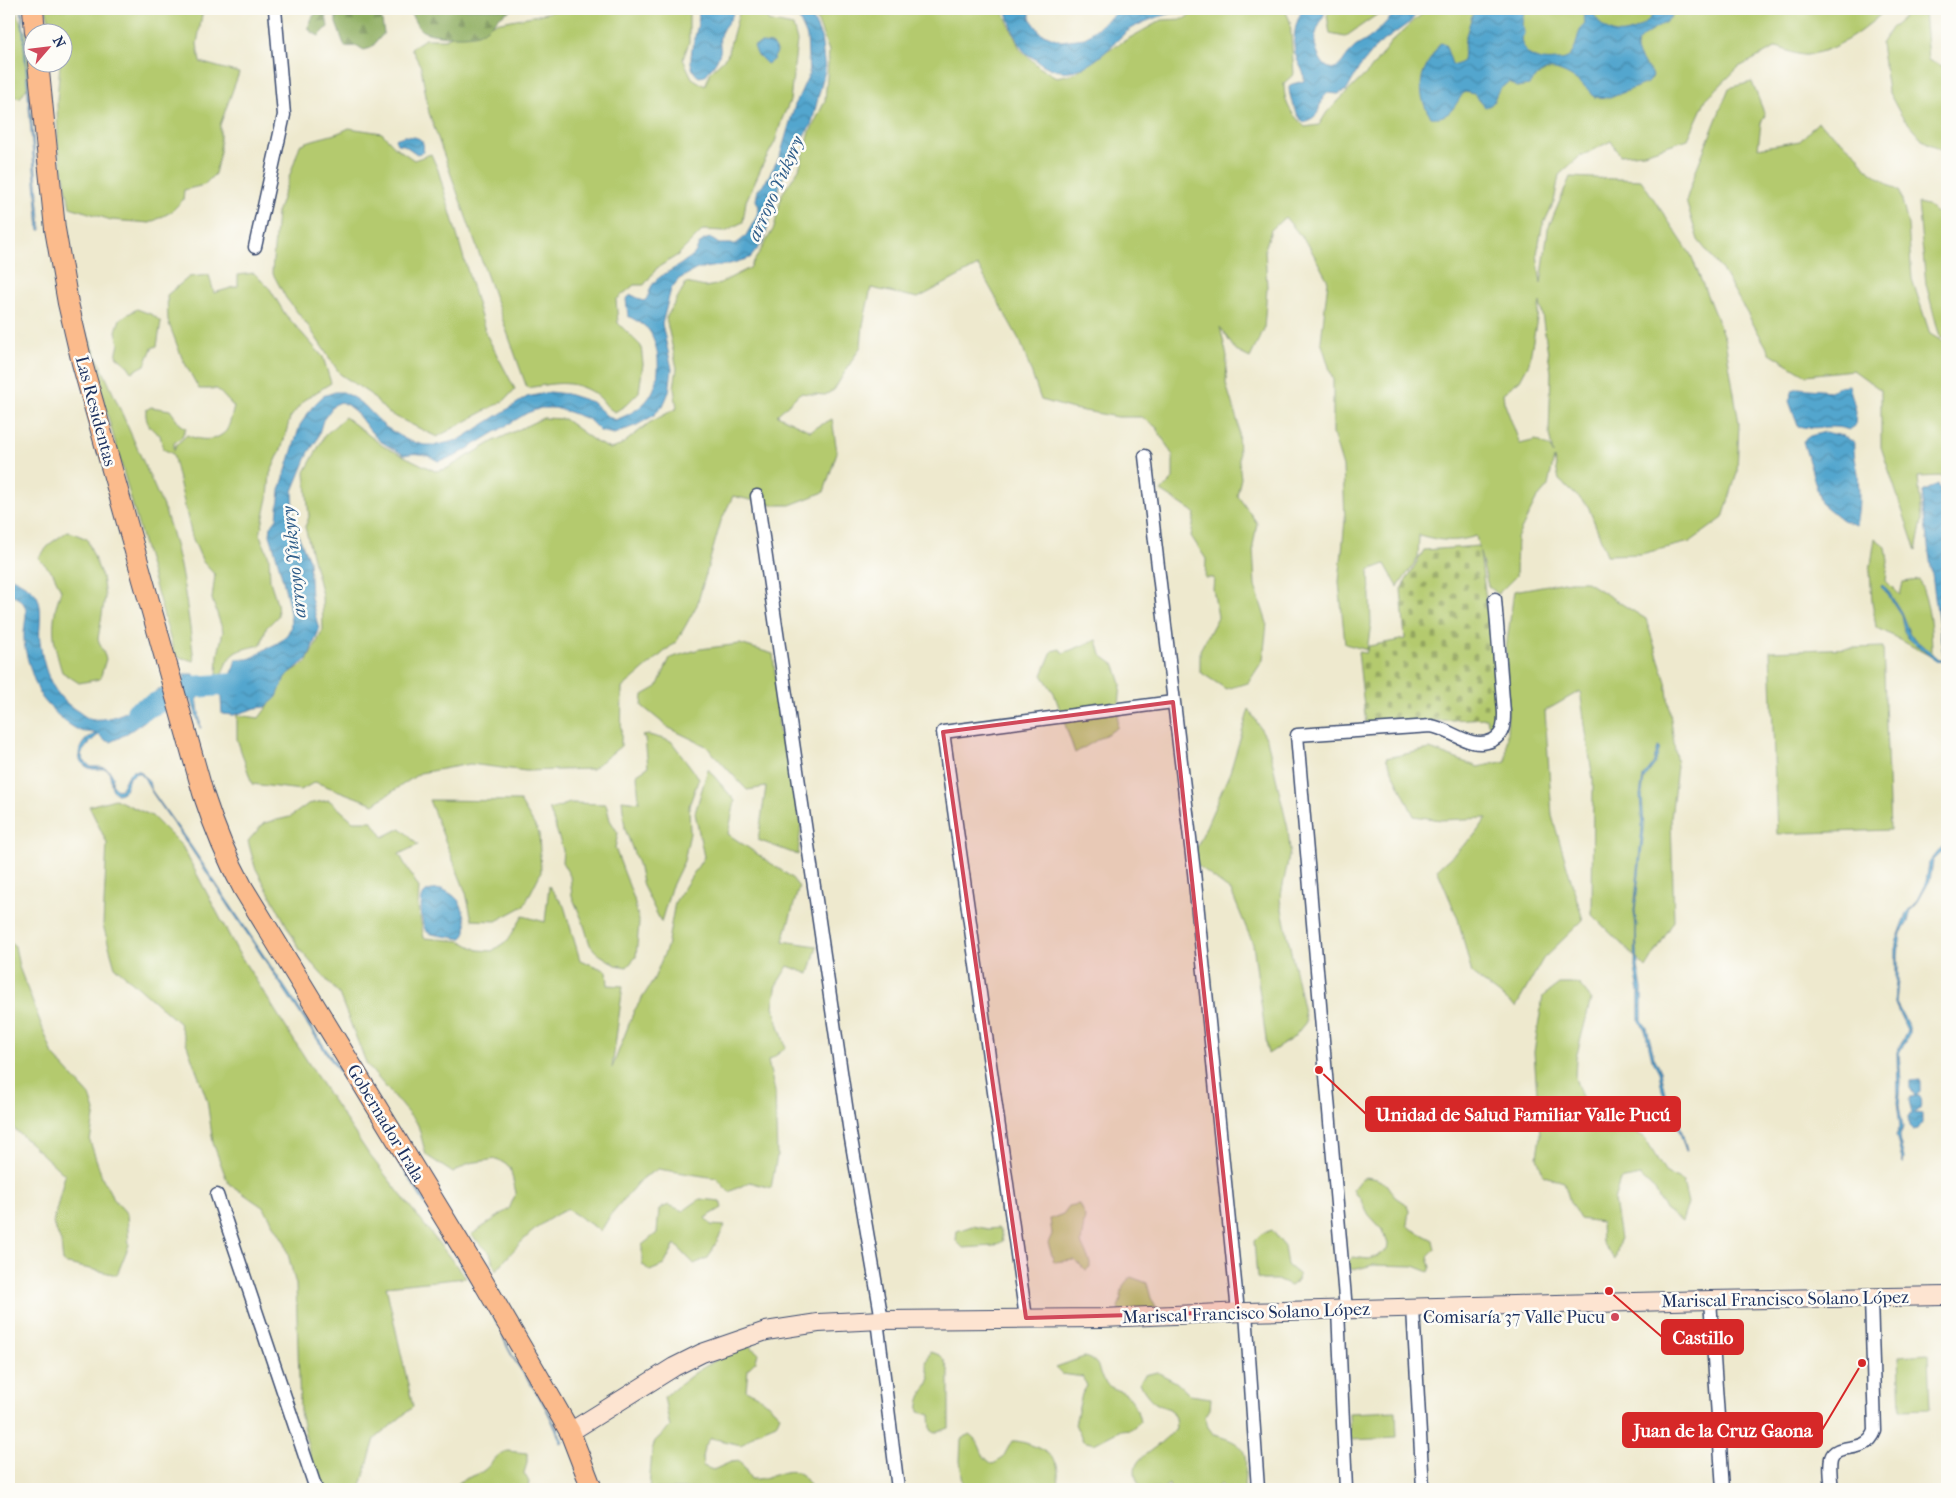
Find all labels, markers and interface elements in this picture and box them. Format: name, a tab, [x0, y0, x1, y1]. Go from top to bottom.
north arrow	[22, 22, 72, 72]
text: N	[49, 33, 69, 51]
water label: arroyo Yukyry	[743, 132, 809, 244]
street label: Las Residentas	[71, 353, 120, 469]
water label: arroyo Yukyry	[277, 504, 311, 619]
street label: Gobernador Irala	[342, 1061, 429, 1186]
callout: Unidad de Salud Familiar Valle Pucú	[1366, 1097, 1680, 1131]
text: Unidad de Salud Familiar Valle Pucú	[1375, 1104, 1671, 1126]
street label: Mariscal Francisco Solano López	[1661, 1287, 1909, 1312]
street label: Mariscal Francisco Solano López	[1122, 1299, 1370, 1328]
place label: Comisaría 37 Valle Pucu	[1423, 1307, 1605, 1328]
marker: Comisaría 37 Valle Pucu	[1609, 1311, 1621, 1323]
callout: Castillo	[1662, 1320, 1743, 1354]
text: Castillo	[1673, 1327, 1734, 1349]
callout: Juan de la Cruz Gaona	[1623, 1413, 1822, 1447]
text: Juan de la Cruz Gaona	[1631, 1420, 1814, 1442]

